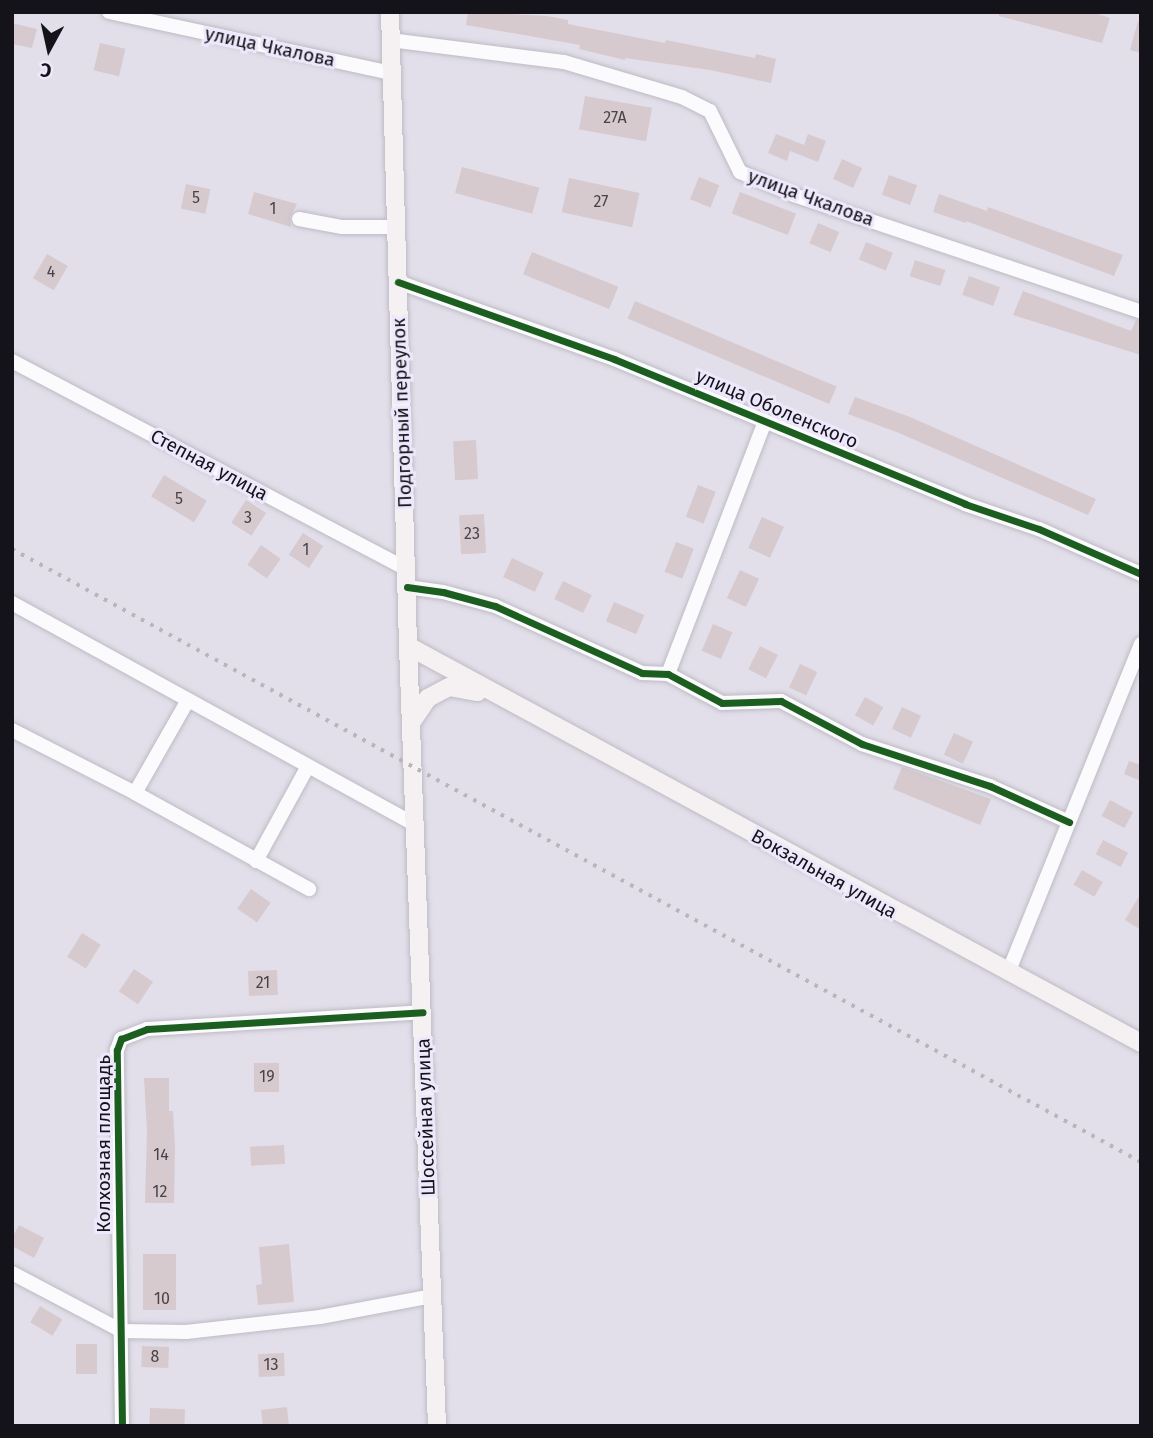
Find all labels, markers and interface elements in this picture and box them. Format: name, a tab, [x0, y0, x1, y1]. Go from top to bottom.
north arrow	[14, 14, 84, 84]
street label: улица Чкалова	[203, 22, 337, 72]
text: С	[39, 58, 53, 82]
house number: 27А	[603, 108, 627, 128]
street label: улица Чкалова	[745, 165, 877, 231]
house number: 5	[192, 188, 200, 208]
house number: 27	[594, 192, 608, 212]
house number: 1	[270, 199, 276, 219]
house number: 4	[47, 262, 55, 282]
street label: Подгорный переулок	[387, 318, 417, 508]
street label: улица Оболенского	[692, 364, 862, 454]
street label: Степная улица	[147, 425, 271, 505]
house number: 5	[175, 489, 183, 509]
house number: 3	[244, 508, 252, 528]
house number: 23	[464, 524, 480, 544]
house number: 1	[303, 540, 309, 560]
street label: Вокзальная улица	[747, 825, 901, 923]
house number: 21	[256, 973, 270, 993]
street label: Шоссейная улица	[412, 1038, 440, 1196]
street label: Колхозная площадь	[93, 1055, 115, 1233]
house number: 19	[259, 1067, 275, 1087]
house number: 14	[153, 1145, 169, 1165]
house number: 12	[153, 1182, 167, 1202]
house number: 10	[154, 1289, 170, 1309]
house number: 8	[151, 1347, 159, 1367]
house number: 13	[264, 1355, 278, 1375]

